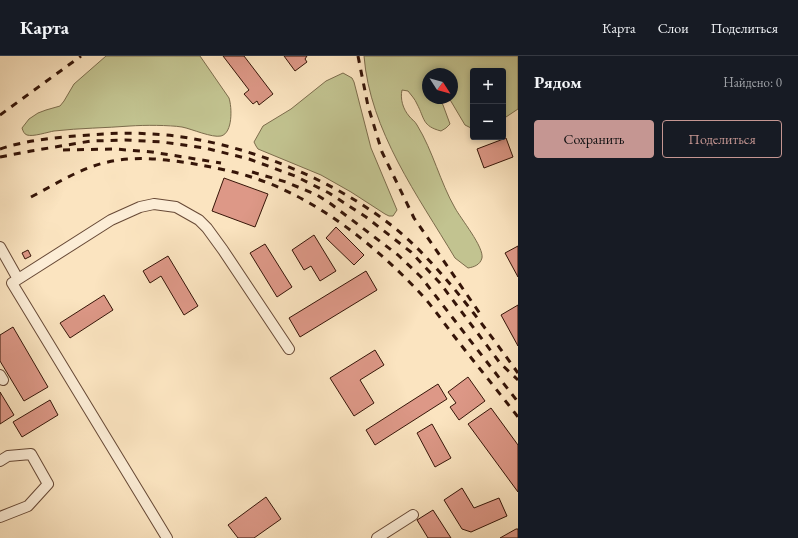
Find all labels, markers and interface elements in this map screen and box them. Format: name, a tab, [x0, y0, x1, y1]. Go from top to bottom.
text: Карта	[20, 15, 69, 40]
text: Карта	[602, 19, 636, 37]
text: Слои	[658, 19, 689, 37]
text: Поделиться	[711, 19, 778, 37]
north arrow	[422, 68, 458, 104]
map controls	[470, 68, 506, 140]
button: +	[470, 68, 506, 104]
text: Рядом	[534, 71, 582, 93]
text: Найдено: 0	[723, 74, 782, 91]
button: −	[470, 104, 506, 140]
button: Сохранить	[534, 120, 654, 158]
button: Поделиться	[662, 120, 782, 158]

